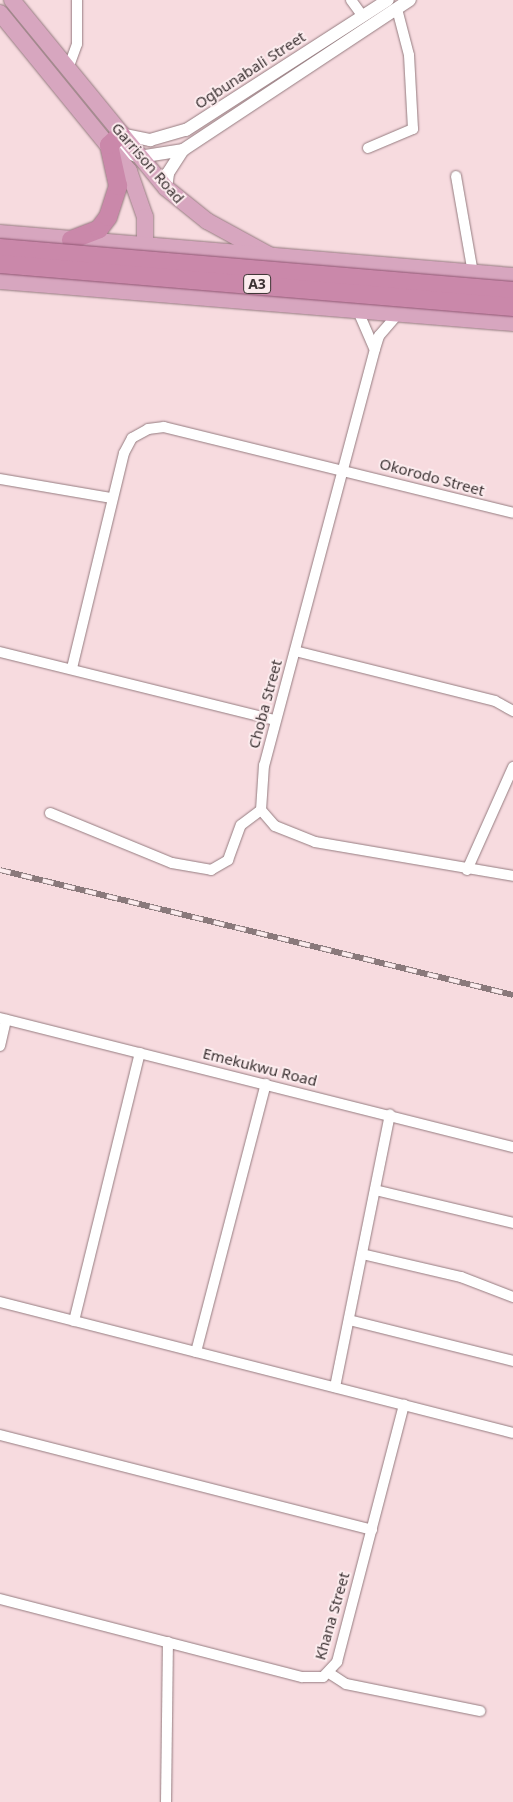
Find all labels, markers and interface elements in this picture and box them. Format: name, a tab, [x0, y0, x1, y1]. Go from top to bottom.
street label: Ogbunabali Street	[191, 28, 309, 112]
street label: Garrison Road	[108, 119, 188, 207]
road number: A3	[242, 272, 272, 296]
street label: Okorodo Street	[378, 454, 486, 500]
street label: Choba Street	[244, 658, 286, 750]
street label: Emekukwu Road	[201, 1044, 319, 1090]
street label: Khana Street	[311, 1570, 353, 1662]

